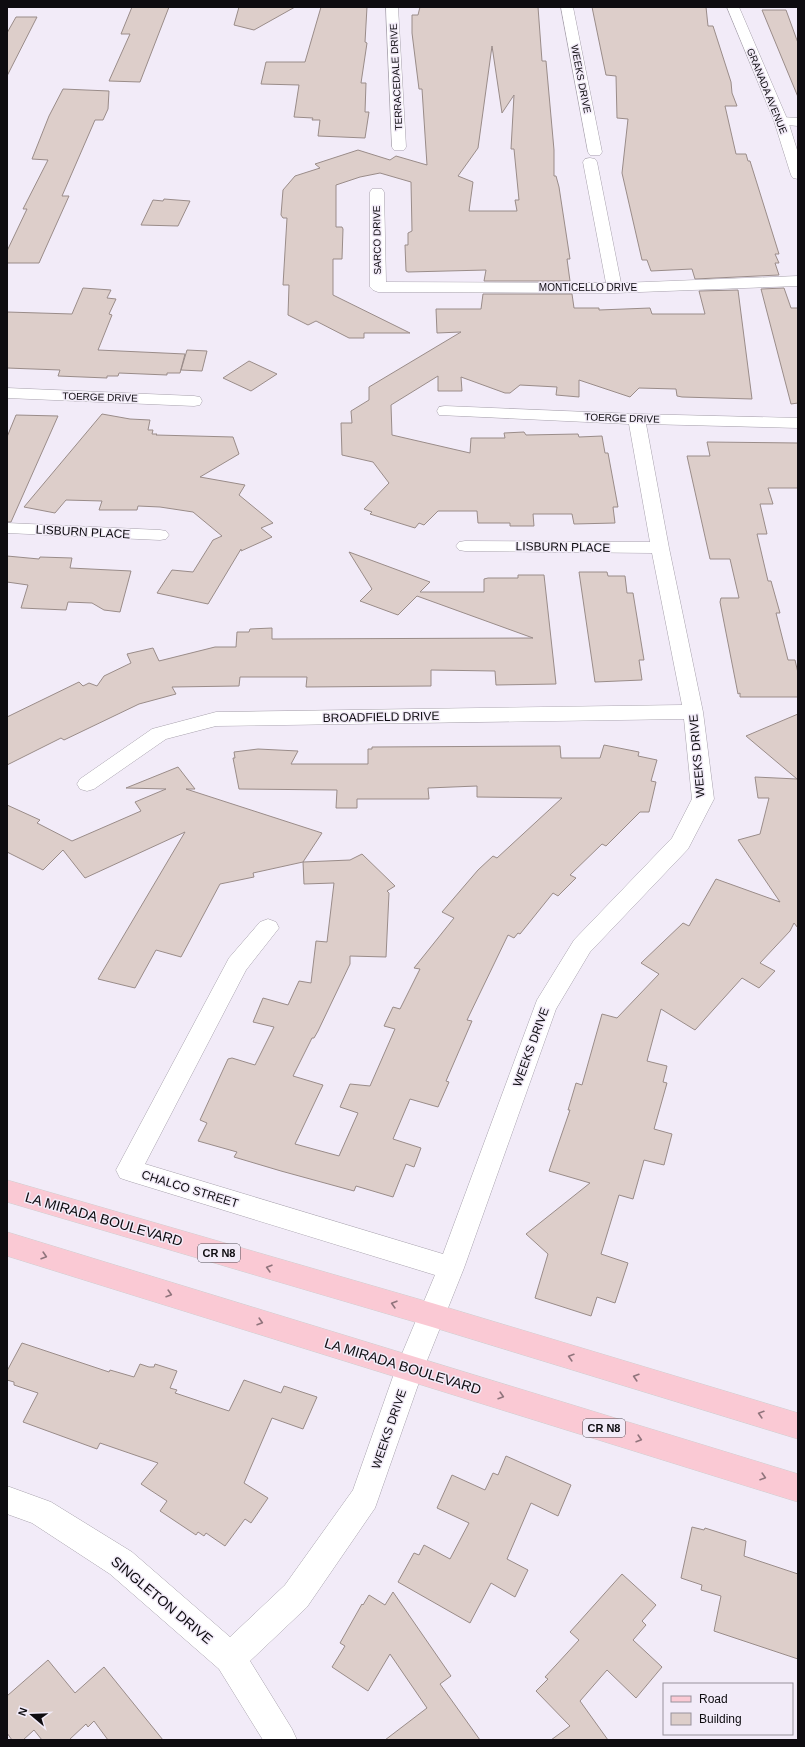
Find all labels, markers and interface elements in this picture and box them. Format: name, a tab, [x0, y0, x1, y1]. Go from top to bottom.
street label: TERRACEDALE DRIVE	[388, 23, 404, 131]
street label: WEEKS DRIVE	[569, 44, 593, 114]
street label: GRANADA AVENUE	[745, 47, 789, 136]
street label: SARCO DRIVE	[371, 205, 383, 275]
street label: MONTICELLO DRIVE	[539, 282, 638, 293]
street label: TOERGE DRIVE	[62, 390, 138, 404]
street label: TOERGE DRIVE	[584, 411, 660, 425]
street label: LISBURN PLACE	[35, 523, 131, 541]
street label: LISBURN PLACE	[516, 539, 610, 555]
street label: BROADFIELD DRIVE	[323, 709, 439, 725]
street label: WEEKS DRIVE	[686, 714, 708, 798]
street label: WEEKS DRIVE	[510, 1005, 552, 1089]
street label: CHALCO STREET	[140, 1168, 241, 1211]
street label: LA MIRADA BOULEVARD	[23, 1189, 185, 1249]
road number: CR N8	[198, 1244, 240, 1262]
one-way arrow	[41, 1251, 48, 1260]
one-way arrow	[266, 1264, 273, 1273]
one-way arrow	[165, 1289, 172, 1298]
one-way arrow	[391, 1300, 398, 1309]
one-way arrow	[256, 1317, 263, 1326]
street label: LA MIRADA BOULEVARD	[323, 1335, 483, 1397]
one-way arrow	[567, 1353, 574, 1362]
one-way arrow	[633, 1373, 640, 1382]
street label: WEEKS DRIVE	[369, 1387, 409, 1471]
one-way arrow	[497, 1391, 504, 1400]
one-way arrow	[757, 1410, 764, 1419]
road number: CR N8	[583, 1419, 625, 1437]
one-way arrow	[635, 1434, 642, 1443]
one-way arrow	[759, 1472, 766, 1481]
street label: SINGLETON DRIVE	[108, 1553, 216, 1647]
legend	[663, 1683, 793, 1735]
text: Road	[699, 1692, 728, 1706]
north arrow	[12, 1695, 52, 1735]
text: N	[16, 1706, 30, 1717]
text: Building	[699, 1712, 742, 1726]

